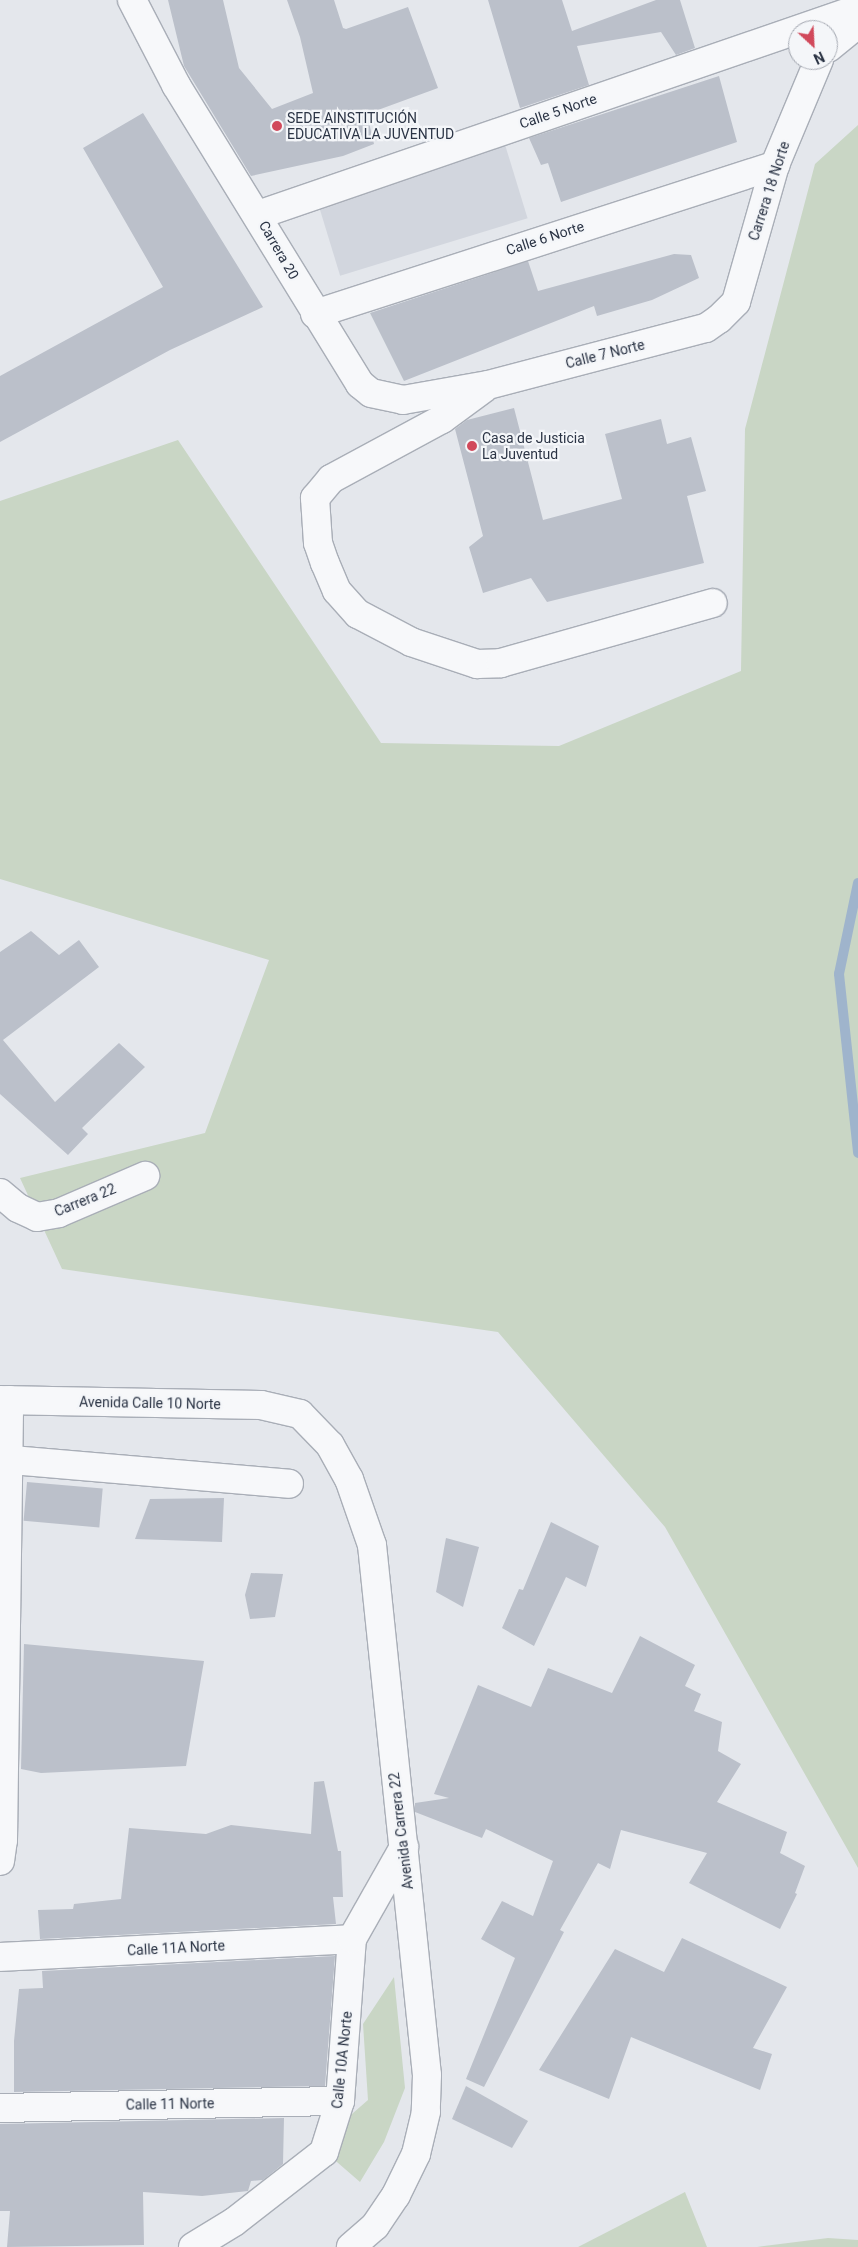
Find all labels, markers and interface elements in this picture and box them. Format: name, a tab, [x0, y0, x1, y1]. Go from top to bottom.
north arrow	[788, 20, 838, 70]
text: N	[811, 48, 827, 67]
street label: Calle 5 Norte	[517, 90, 599, 132]
place label: SEDE AINSTITUCIÓN EDUCATIVA LA JUVENTUD	[287, 110, 454, 142]
marker: SEDE AINSTITUCIÓN EDUCATIVA LA JUVENTUD	[271, 120, 283, 132]
street label: Carrera 18 Norte	[745, 139, 793, 243]
street label: Carrera 20	[256, 218, 302, 282]
street label: Calle 6 Norte	[504, 218, 586, 258]
street label: Calle 7 Norte	[564, 336, 646, 372]
place label: Casa de Justicia La Juventud	[482, 430, 585, 462]
marker: Casa de Justicia La Juventud	[466, 440, 478, 452]
street label: Carrera 22	[52, 1180, 118, 1220]
street label: Avenida Calle 10 Norte	[79, 1393, 221, 1413]
street label: Avenida Carrera 22	[385, 1771, 417, 1891]
street label: Calle 11A Norte	[127, 1937, 225, 1959]
street label: Calle 10A Norte	[329, 2010, 355, 2110]
street label: Calle 11 Norte	[126, 2095, 214, 2113]

